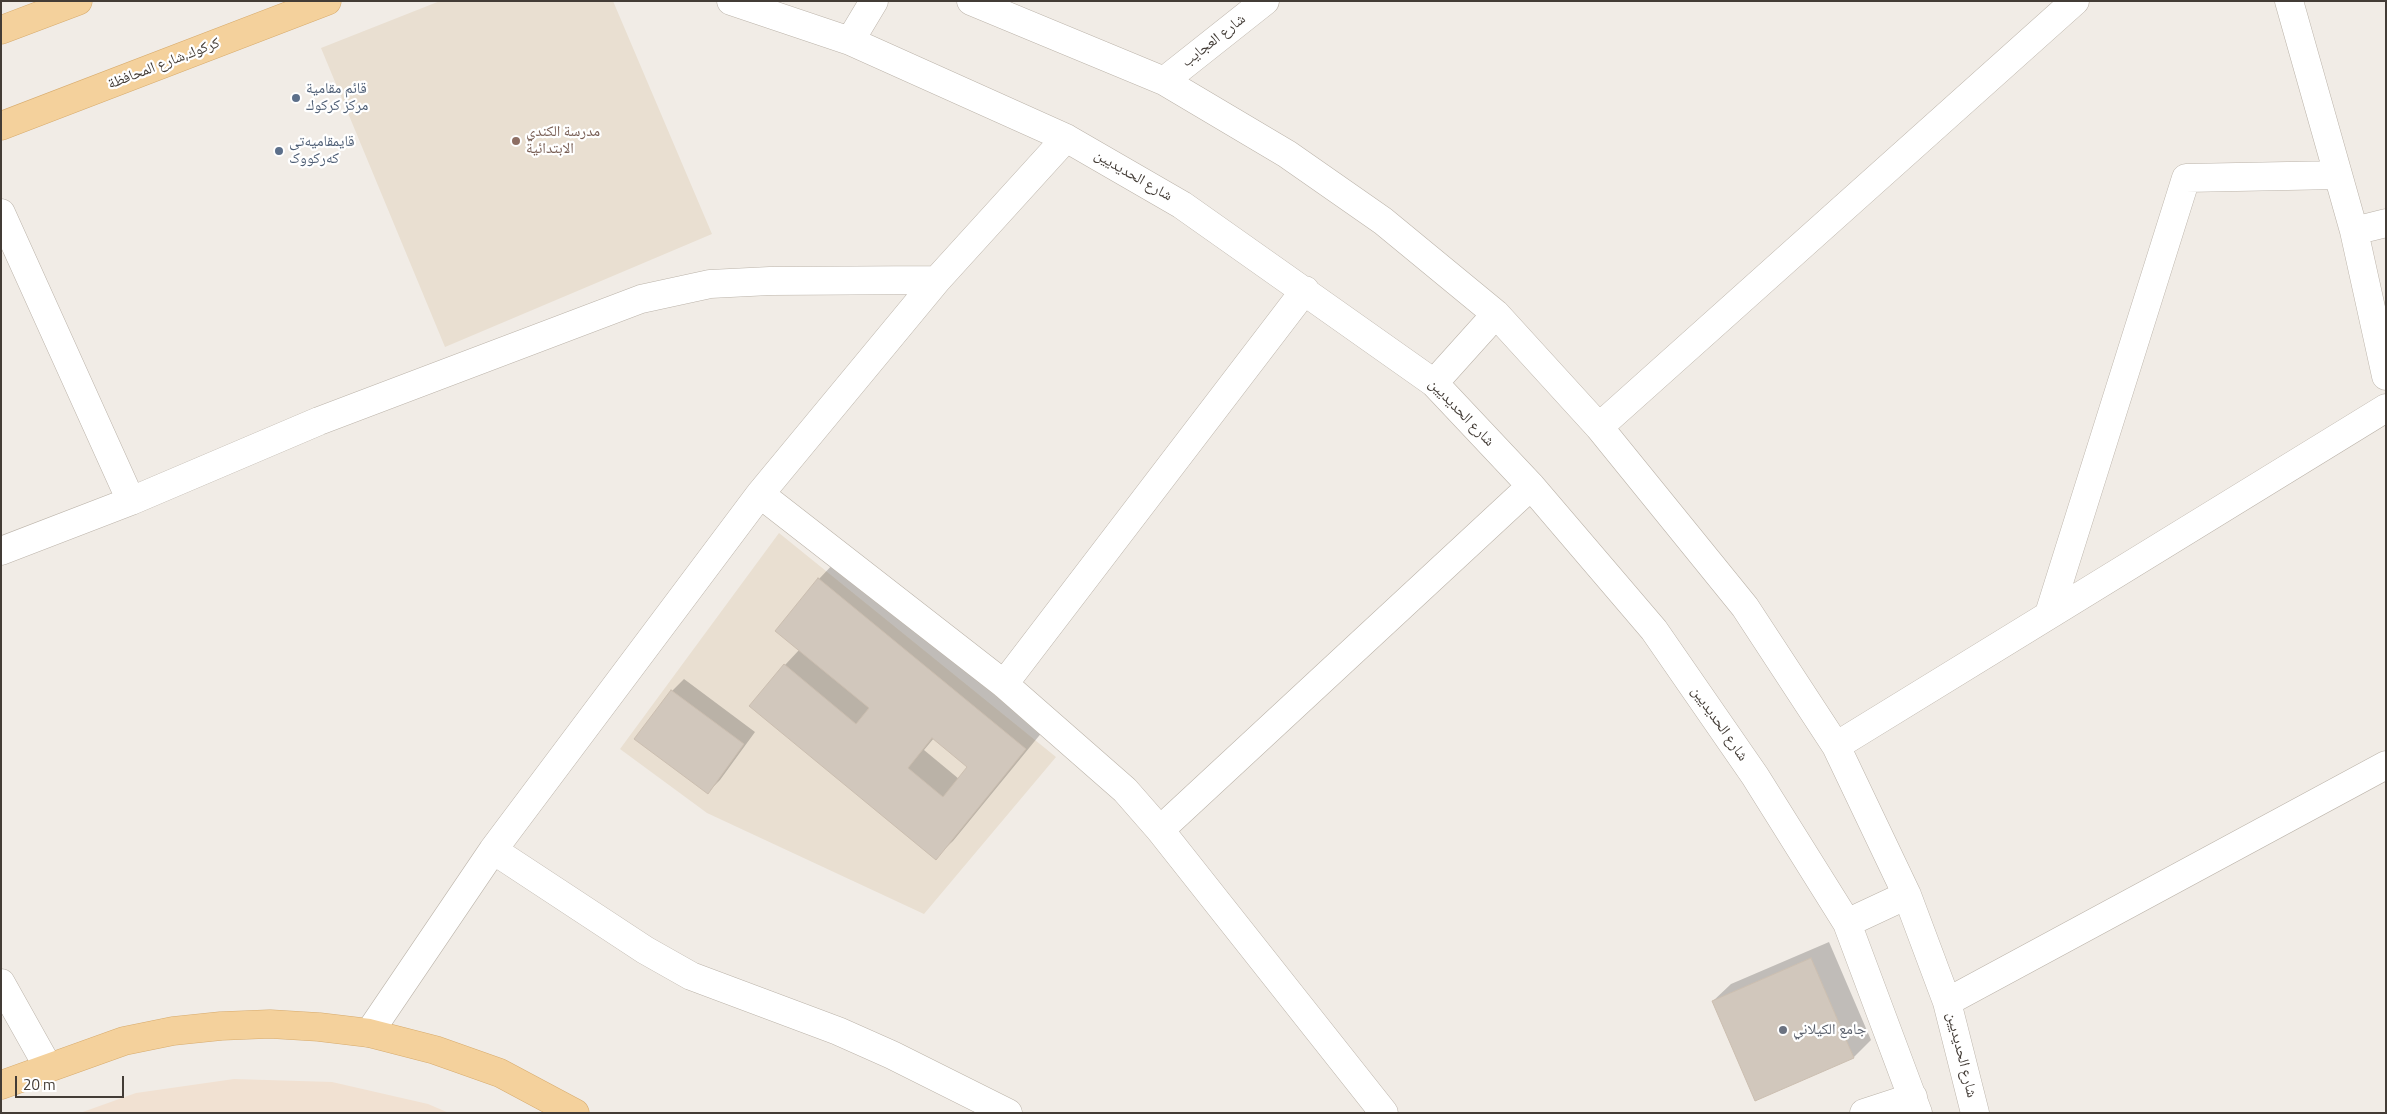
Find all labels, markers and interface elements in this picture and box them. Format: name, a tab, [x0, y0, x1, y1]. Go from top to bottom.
street label: شارع العجايب	[1179, 11, 1249, 71]
street label: كركوك,شارع المحافظة	[106, 34, 222, 94]
place label: قائم مقامية مركز كركوك	[306, 80, 368, 115]
marker: قائم مقامية مركز كركوك	[290, 92, 302, 104]
place label: مدرسة الكندي الابتدائية	[526, 123, 600, 158]
place label: قایمقامیەتی کەرکووک	[289, 133, 355, 168]
marker: مدرسة الكندي الابتدائية	[510, 135, 522, 147]
marker: قایمقامیەتی کەرکووک	[273, 145, 285, 157]
street label: شارع الحديديين	[1091, 146, 1175, 206]
street label: شارع الحديديين	[1424, 375, 1498, 451]
street label: شارع الحديديين	[1687, 683, 1751, 765]
street label: شارع الحديديين	[1942, 1010, 1980, 1100]
place label: جامع الكيلاني	[1793, 1021, 1866, 1039]
marker: جامع الكيلاني	[1777, 1024, 1789, 1036]
scale bar	[18, 1066, 126, 1098]
text: 20 m	[23, 1073, 56, 1096]

